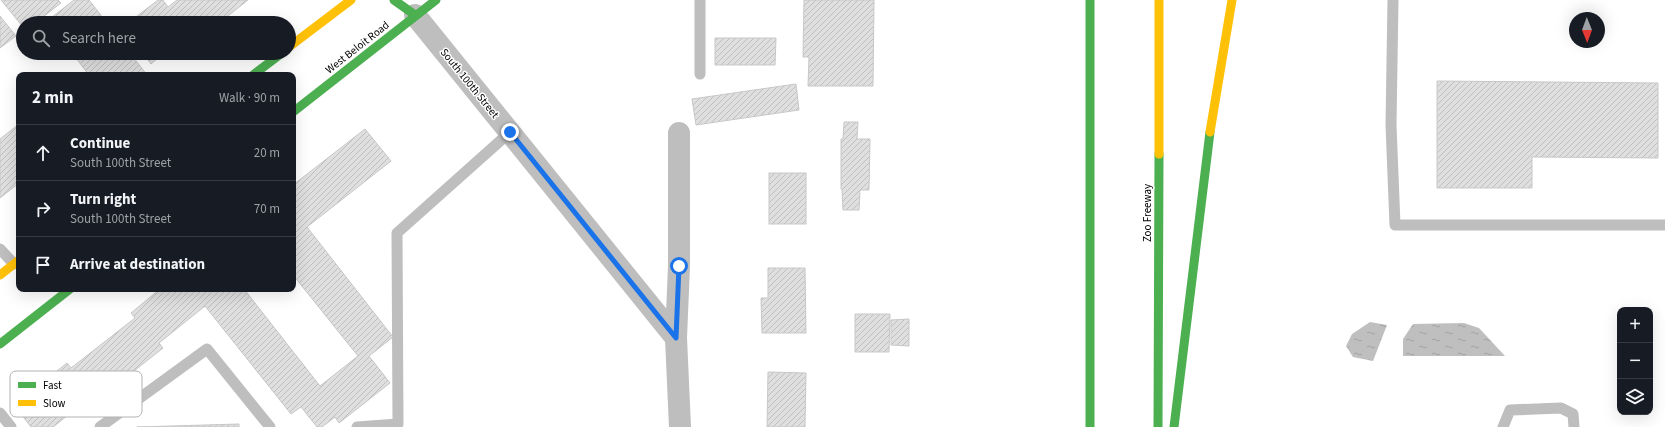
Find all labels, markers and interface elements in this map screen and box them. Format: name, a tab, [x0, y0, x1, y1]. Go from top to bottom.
north arrow	[1569, 12, 1605, 48]
search box	[16, 16, 296, 60]
street label: West Beloit Road	[322, 18, 392, 77]
icon: search	[30, 27, 52, 49]
text: Search here	[62, 28, 136, 49]
street label: South 100th Street	[437, 45, 503, 122]
text: 2 min	[32, 86, 73, 110]
text: Walk · 90 m	[219, 89, 280, 107]
route end	[501, 123, 519, 141]
text: Continue	[70, 133, 130, 154]
icon: ahead	[32, 142, 54, 164]
text: 20 m	[254, 144, 280, 162]
text: South 100th Street	[70, 154, 171, 172]
street label: Zoo Freeway	[1140, 184, 1155, 242]
text: Turn right	[70, 189, 136, 210]
icon: right	[32, 198, 54, 220]
text: 70 m	[254, 200, 280, 218]
text: South 100th Street	[70, 210, 171, 228]
icon: arrive	[32, 254, 54, 276]
text: Arrive at destination	[70, 254, 205, 275]
route start	[670, 257, 688, 275]
map controls	[1617, 307, 1653, 415]
button: +	[1617, 307, 1653, 343]
button: −	[1617, 343, 1653, 379]
legend	[10, 371, 142, 417]
text: Fast	[43, 378, 62, 393]
button: layers	[1617, 379, 1653, 415]
text: Slow	[43, 396, 66, 411]

